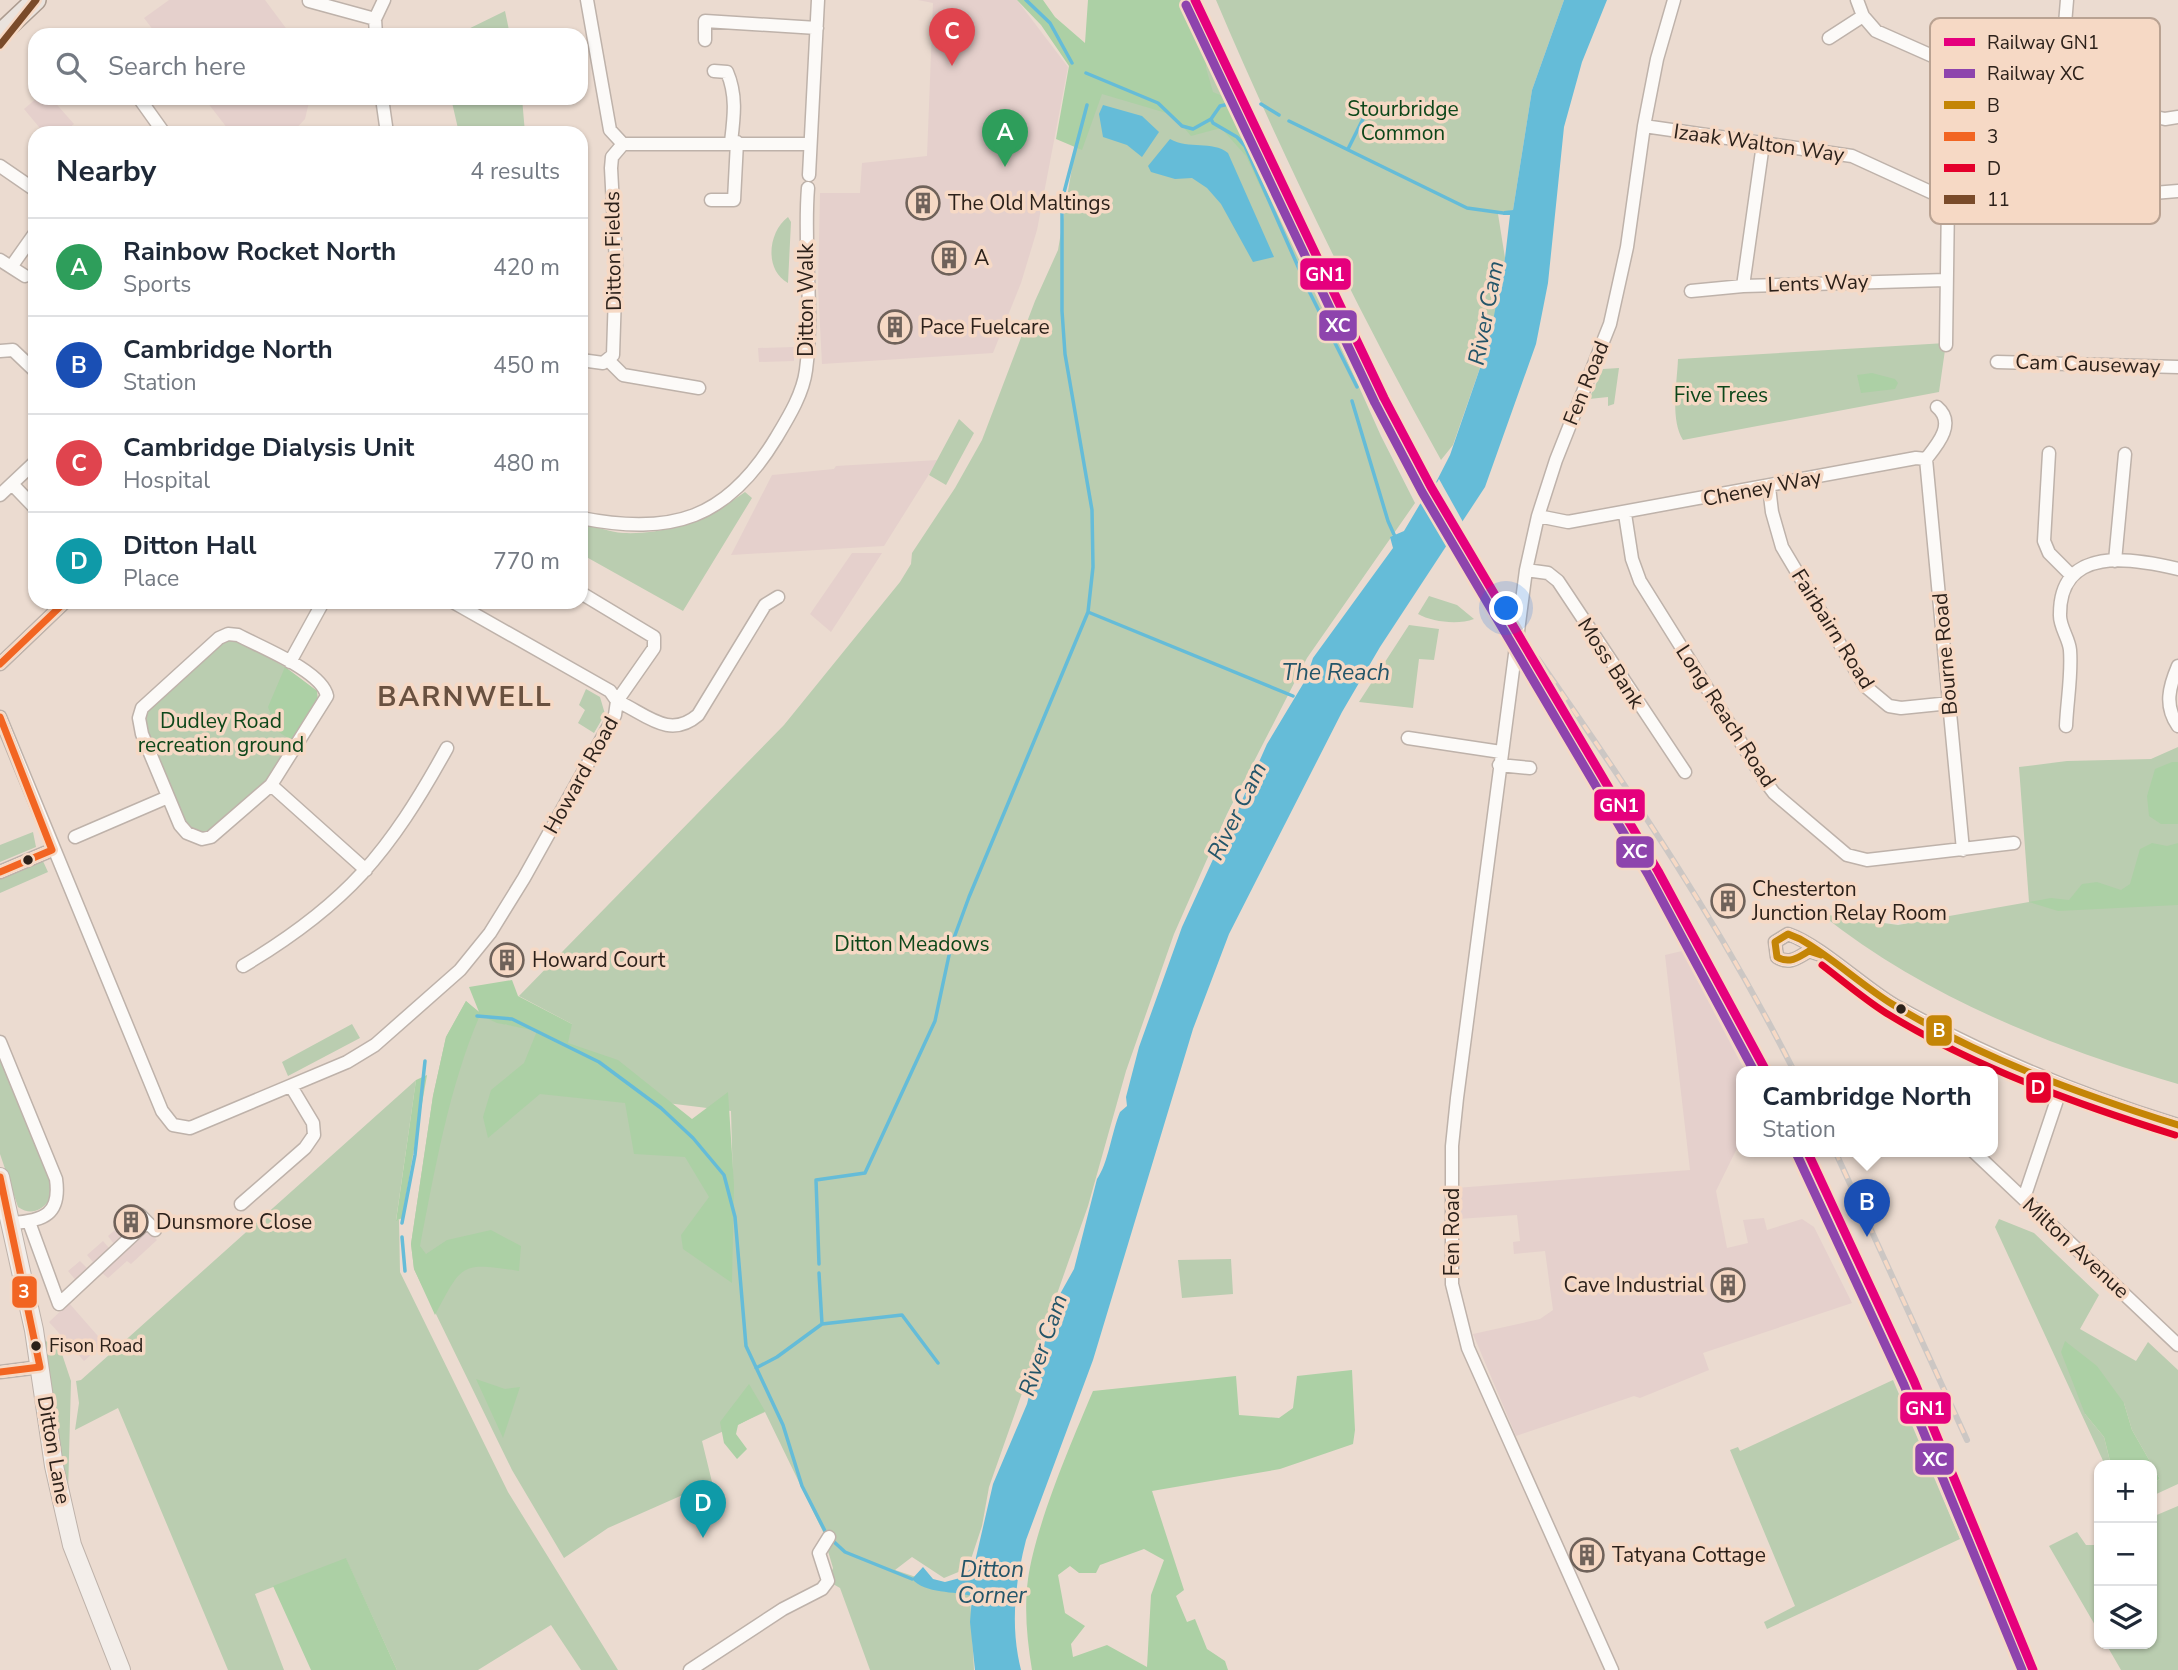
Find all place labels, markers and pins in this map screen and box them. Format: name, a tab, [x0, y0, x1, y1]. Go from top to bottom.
pin: C	[929, 8, 975, 66]
pin: A	[982, 109, 1028, 167]
building icon: The Old Maltings	[904, 184, 942, 222]
place label: The Old Maltings	[948, 189, 1111, 217]
building icon: A	[930, 239, 968, 277]
place label: A	[974, 244, 989, 272]
building icon: Pace Fuelcare	[876, 308, 914, 346]
place label: Pace Fuelcare	[920, 313, 1050, 341]
unlabelled marker	[21, 853, 35, 867]
place label: Chesterton Junction Relay Room	[1751, 875, 1947, 927]
building icon: Chesterton Junction Relay Room	[1709, 882, 1747, 920]
building icon: Howard Court	[488, 941, 526, 979]
place label: Howard Court	[532, 946, 666, 974]
unlabelled marker	[1894, 1002, 1908, 1016]
pin: B	[1844, 1179, 1890, 1237]
building icon: Dunsmore Close	[112, 1203, 150, 1241]
place label: Dunsmore Close	[156, 1208, 312, 1236]
building icon: Cave Industrial	[1709, 1266, 1747, 1304]
place label: Cave Industrial	[1564, 1271, 1705, 1299]
place label: Fison Road	[49, 1333, 143, 1359]
marker: Fison Road	[29, 1339, 43, 1353]
pin: D	[680, 1480, 726, 1538]
building icon: Tatyana Cottage	[1568, 1536, 1606, 1574]
place label: Tatyana Cottage	[1612, 1541, 1766, 1569]

